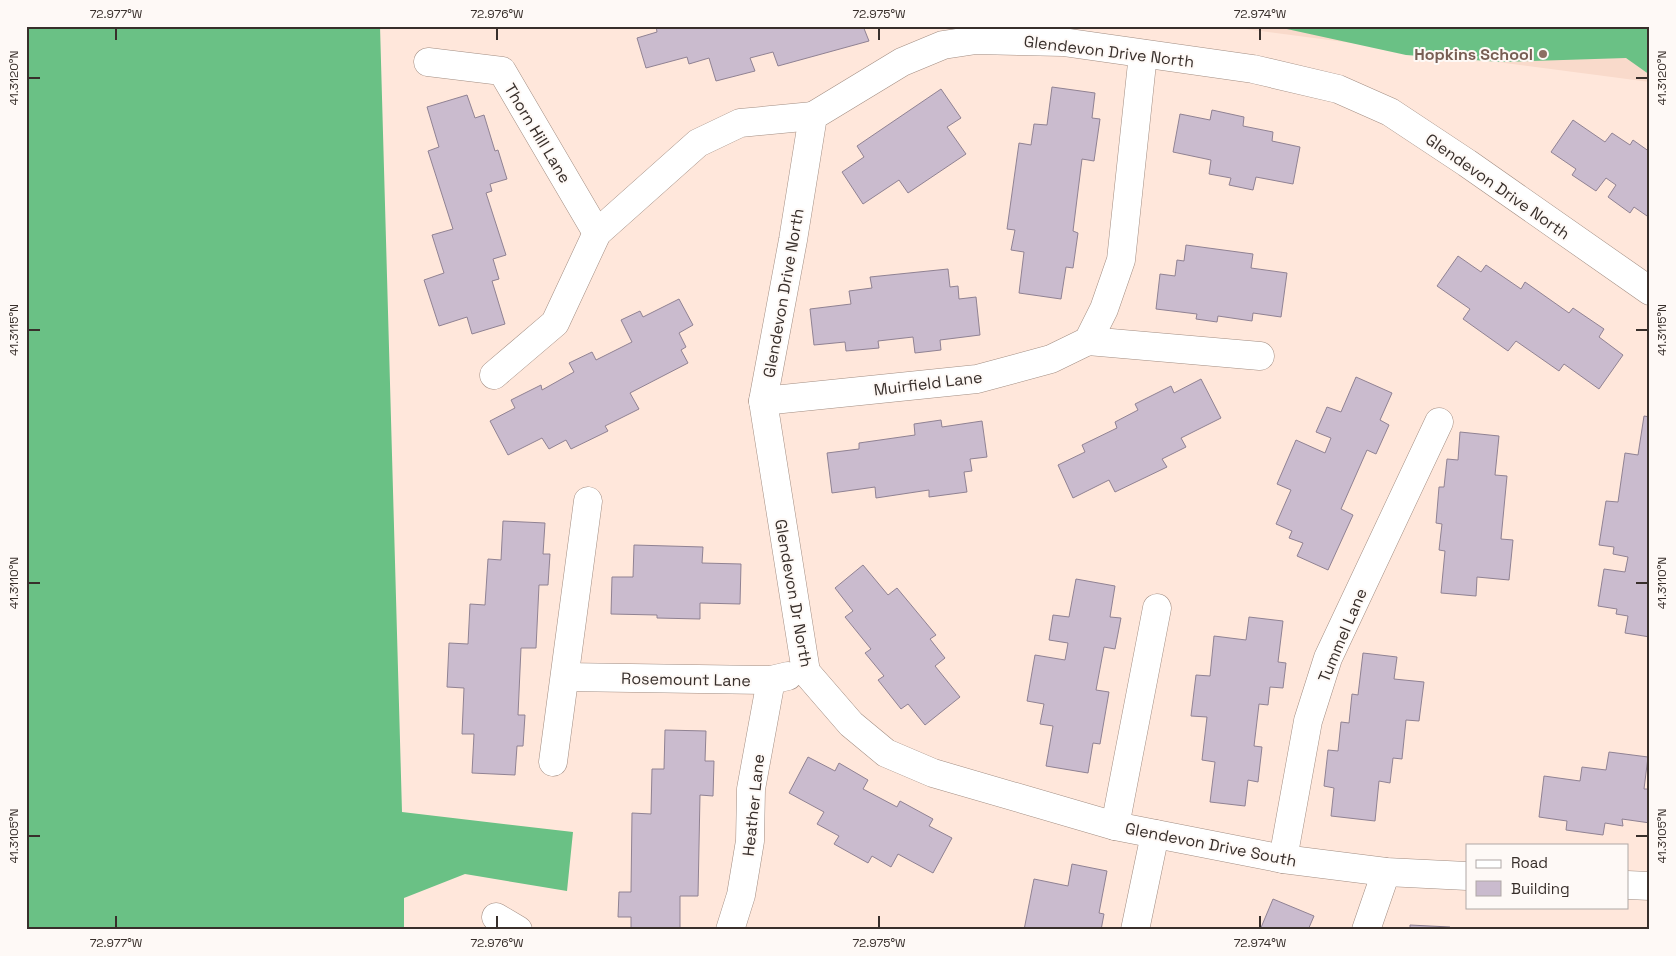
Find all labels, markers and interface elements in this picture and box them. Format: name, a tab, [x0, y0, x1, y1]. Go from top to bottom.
text: 72.977°W	[90, 6, 143, 22]
text: 72.976°W	[470, 6, 524, 22]
text: 72.975°W	[852, 6, 906, 22]
text: 72.974°W	[1234, 6, 1287, 22]
street label: Glendevon Drive North	[1023, 31, 1195, 72]
place label: Hopkins School	[1414, 44, 1533, 65]
marker: Hopkins School	[1537, 48, 1549, 60]
text: 41.3120°N	[6, 51, 22, 105]
text: 41.3120°N	[1654, 51, 1670, 105]
street label: Thorn Hill Lane	[500, 80, 576, 187]
street label: Glendevon Drive North	[1421, 129, 1574, 244]
street label: Glendevon Drive North	[758, 207, 809, 379]
text: 41.3115°N	[6, 304, 22, 356]
text: 41.3115°N	[1654, 304, 1670, 356]
street label: Muirfield Lane	[873, 366, 984, 401]
street label: Glendevon Dr North	[770, 518, 817, 669]
text: 41.3110°N	[6, 557, 22, 609]
text: 41.3110°N	[1654, 557, 1670, 609]
street label: Tummel Lane	[1313, 585, 1372, 685]
street label: Rosemount Lane	[621, 668, 751, 691]
street label: Heather Lane	[738, 753, 769, 857]
text: 41.3105°N	[6, 809, 22, 863]
text: 41.3105°N	[1654, 809, 1670, 863]
street label: Glendevon Drive South	[1123, 818, 1299, 871]
legend	[1466, 844, 1628, 908]
text: Road	[1511, 853, 1548, 872]
text: Building	[1511, 879, 1570, 898]
text: 72.977°W	[90, 935, 143, 951]
text: 72.976°W	[470, 935, 524, 951]
text: 72.975°W	[852, 935, 906, 951]
text: 72.974°W	[1234, 935, 1287, 951]

